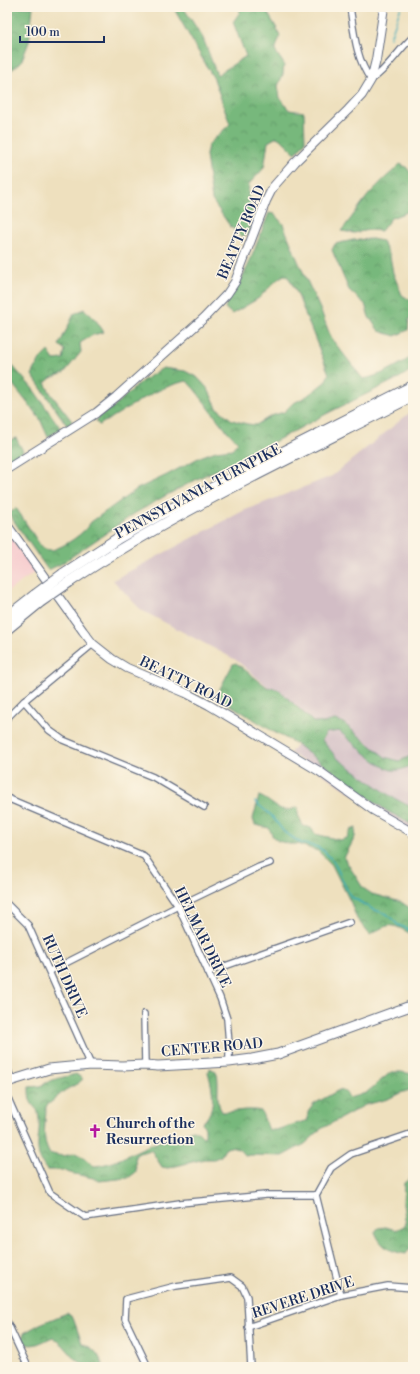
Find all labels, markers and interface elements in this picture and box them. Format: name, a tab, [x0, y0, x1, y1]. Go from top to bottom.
scale bar	[20, 18, 104, 44]
text: 100 m	[26, 25, 60, 40]
street label: BEATTY ROAD	[214, 182, 270, 283]
street label: PENNSYLVANIA TURNPIKE	[112, 440, 285, 544]
street label: BEATTY ROAD	[135, 652, 235, 713]
street label: HELMAR DRIVE	[170, 884, 234, 991]
street label: RUTH DRIVE	[38, 932, 90, 1021]
street label: CENTER ROAD	[160, 1035, 264, 1061]
place label: Church of the Resurrection	[106, 1115, 195, 1149]
church icon: Church of the Resurrection	[87, 1123, 103, 1139]
street label: REVERE DRIVE	[250, 1273, 357, 1323]

